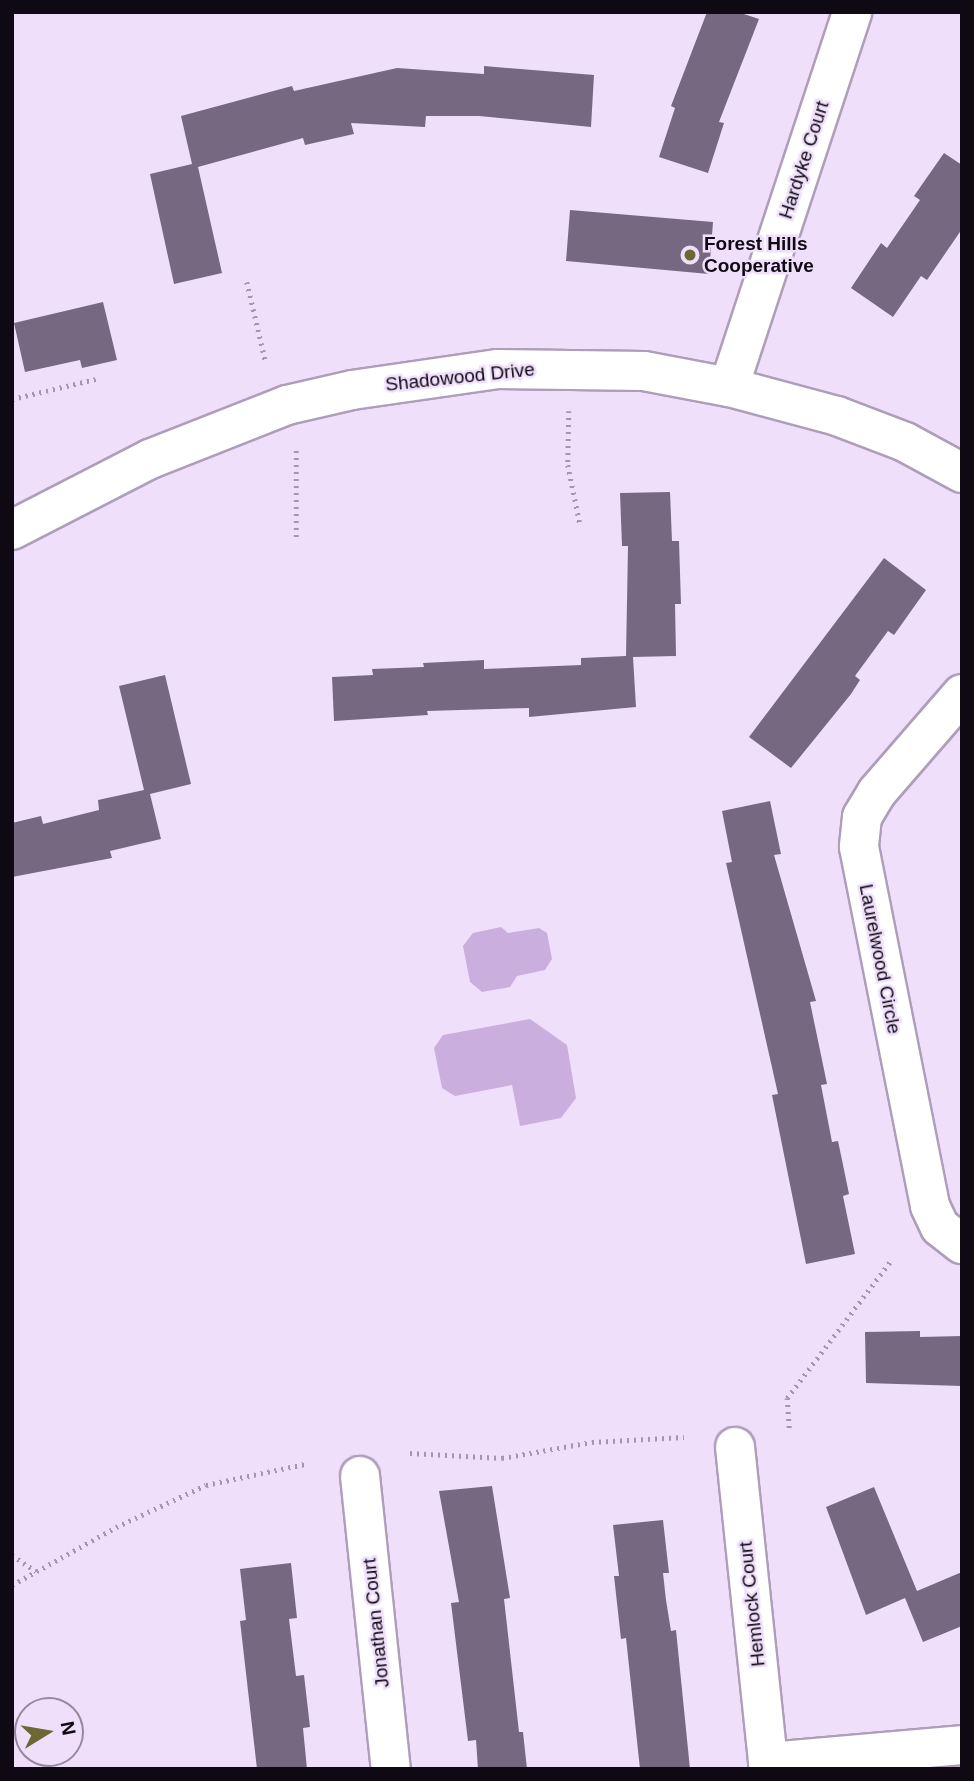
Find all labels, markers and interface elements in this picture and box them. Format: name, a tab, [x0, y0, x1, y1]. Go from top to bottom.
street label: Hardyke Court	[774, 98, 834, 222]
place label: Forest Hills Cooperative	[704, 233, 814, 277]
marker: Forest Hills Cooperative	[682, 247, 698, 263]
street label: Shadowood Drive	[384, 358, 536, 396]
street label: Laurelwood Circle	[854, 882, 906, 1036]
street label: Hemlock Court	[734, 1540, 770, 1668]
street label: Jonathan Court	[358, 1557, 394, 1689]
north arrow	[14, 1697, 84, 1767]
text: N	[57, 1720, 80, 1737]

